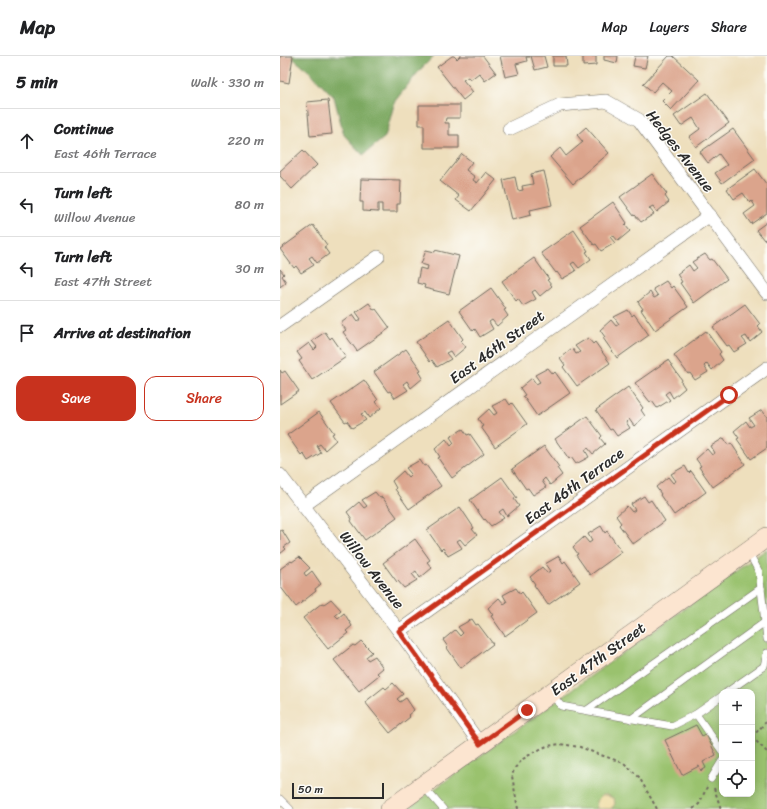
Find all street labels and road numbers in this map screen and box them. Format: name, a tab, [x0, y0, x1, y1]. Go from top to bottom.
street label: Hedges Avenue	[639, 104, 721, 198]
street label: East 46th Street	[444, 303, 551, 391]
street label: East 46th Terrace	[519, 441, 629, 531]
street label: Willow Avenue	[333, 525, 411, 615]
street label: East 47th Street	[545, 615, 652, 703]

